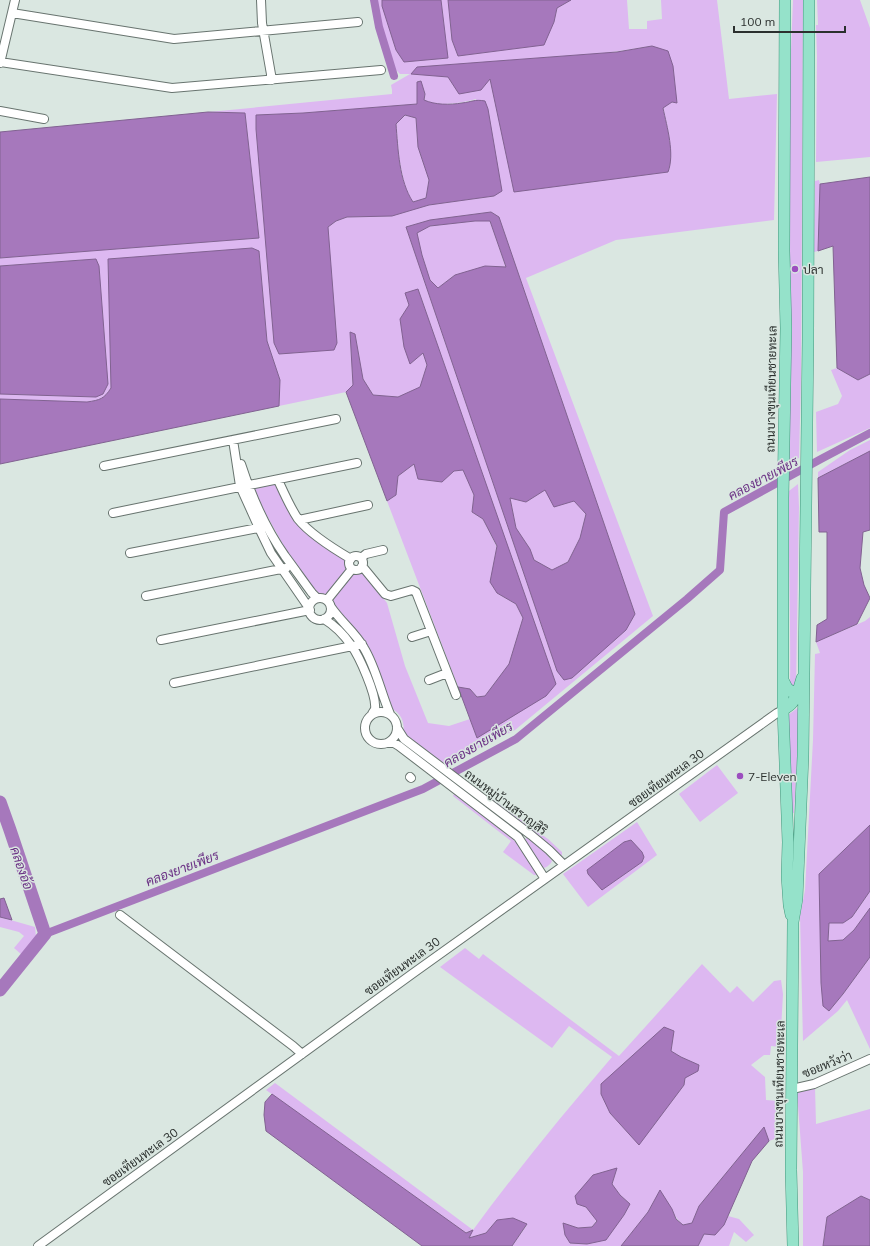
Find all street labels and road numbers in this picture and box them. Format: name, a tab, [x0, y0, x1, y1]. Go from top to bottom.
street label: ถนนบางขุนเทียนชายทะเล	[762, 325, 782, 453]
street label: ซอยเทียนทะเล 30	[625, 746, 707, 810]
street label: ถนนหมู่บ้านสราญสิริ	[461, 766, 551, 839]
street label: ซอยเทียนทะเล 30	[361, 934, 443, 998]
street label: ถนนบางขุนเทียนชายทะเล	[770, 1020, 790, 1148]
street label: ซอยหวังว่า	[800, 1047, 854, 1081]
street label: ซอยเทียนทะเล 30	[99, 1125, 181, 1189]

